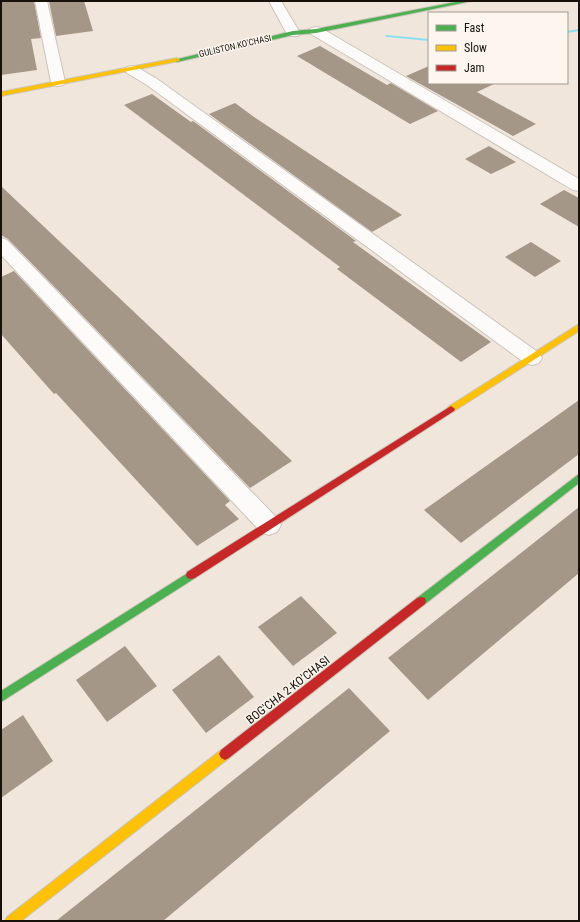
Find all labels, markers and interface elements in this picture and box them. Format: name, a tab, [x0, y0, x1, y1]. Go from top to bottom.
legend	[428, 12, 568, 84]
text: Fast	[464, 21, 485, 35]
street label: GULISTON KO'CHASI	[198, 33, 272, 59]
text: Slow	[464, 41, 487, 55]
text: Jam	[464, 61, 485, 75]
street label: BOG'CHA 2-KO'CHASI	[243, 653, 333, 727]

